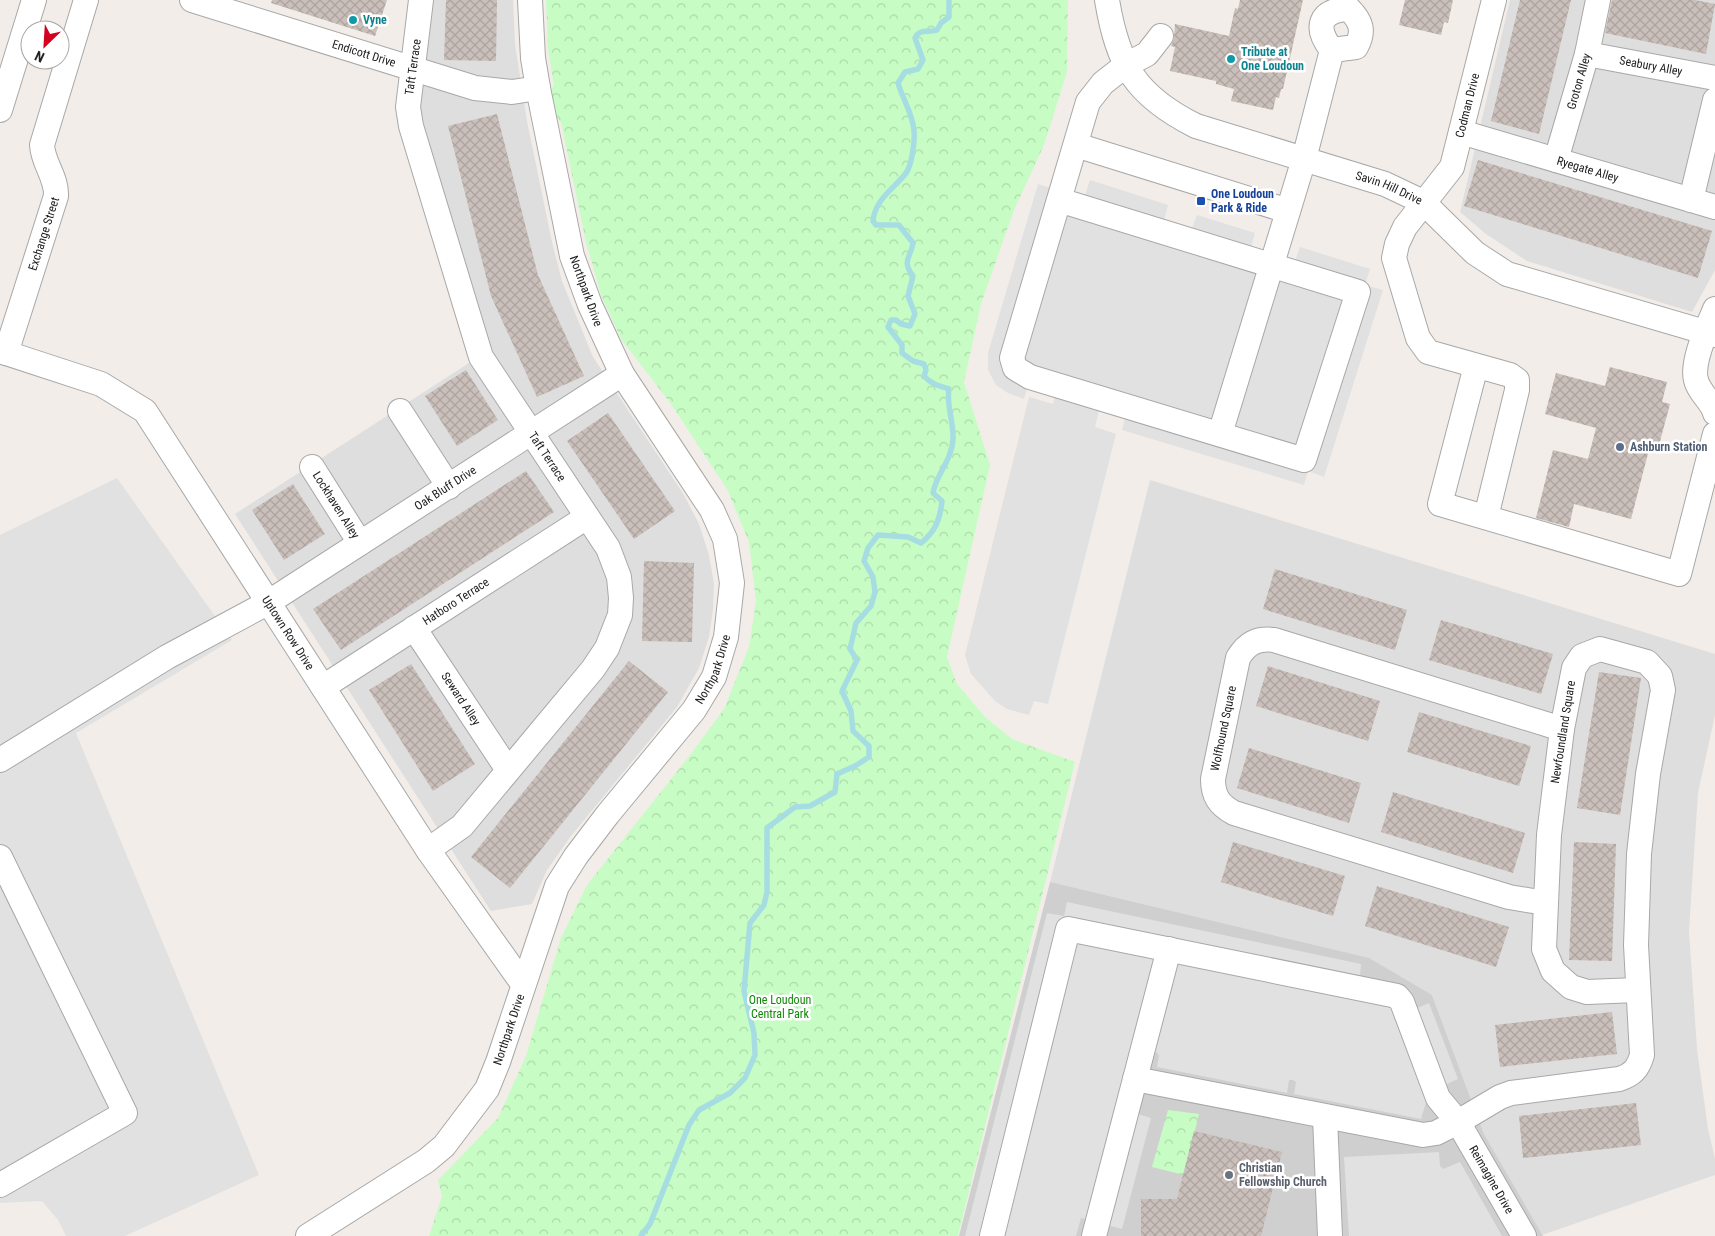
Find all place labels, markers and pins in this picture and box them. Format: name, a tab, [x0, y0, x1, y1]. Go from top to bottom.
place label: Vyne	[363, 13, 387, 27]
marker: Vyne	[347, 14, 359, 26]
place label: Tribute at One Loudoun	[1241, 45, 1304, 73]
marker: Tribute at One Loudoun	[1225, 53, 1237, 65]
place label: One Loudoun Park & Ride	[1211, 187, 1274, 215]
marker: One Loudoun Park & Ride	[1195, 195, 1207, 207]
place label: Ashburn Station	[1630, 440, 1707, 454]
marker: Ashburn Station	[1614, 441, 1626, 453]
place label: Christian Fellowship Church	[1239, 1161, 1327, 1189]
marker: Christian Fellowship Church	[1223, 1169, 1235, 1181]

